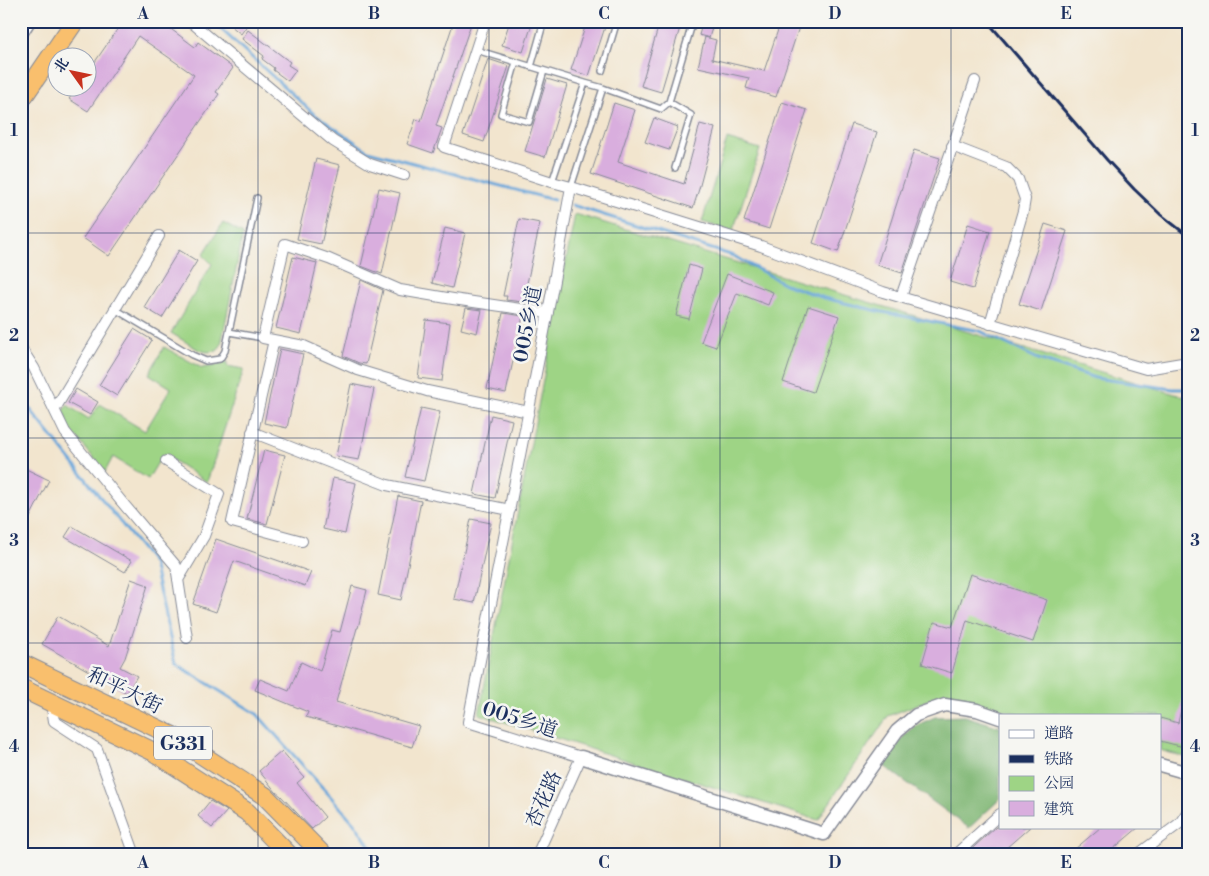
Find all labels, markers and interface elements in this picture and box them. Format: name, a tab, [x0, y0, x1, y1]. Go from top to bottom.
text: A	[136, 4, 149, 24]
text: B	[368, 4, 380, 24]
text: C	[598, 4, 610, 24]
text: D	[829, 4, 842, 24]
text: E	[1060, 4, 1072, 24]
north arrow	[48, 48, 98, 98]
text: 北	[51, 55, 73, 76]
text: 1	[10, 121, 18, 141]
text: 1	[1191, 121, 1199, 141]
street label: 005乡道	[509, 284, 548, 365]
text: 2	[9, 326, 19, 346]
text: 2	[1190, 326, 1200, 346]
text: 3	[9, 531, 19, 551]
text: 3	[1190, 531, 1200, 551]
street label: 和平大街	[83, 663, 166, 720]
street label: 005乡道	[479, 697, 560, 744]
legend	[999, 714, 1162, 828]
text: 道路	[1044, 724, 1074, 743]
road number: G331	[154, 726, 212, 760]
text: 4	[9, 737, 20, 757]
text: 4	[1190, 737, 1201, 757]
text: 铁路	[1044, 750, 1074, 769]
street label: 杏花路	[521, 767, 568, 832]
text: 公园	[1044, 774, 1074, 793]
text: 建筑	[1044, 800, 1074, 819]
text: A	[136, 853, 149, 873]
text: B	[368, 853, 380, 873]
text: C	[598, 853, 610, 873]
text: D	[829, 853, 842, 873]
text: E	[1060, 853, 1072, 873]

